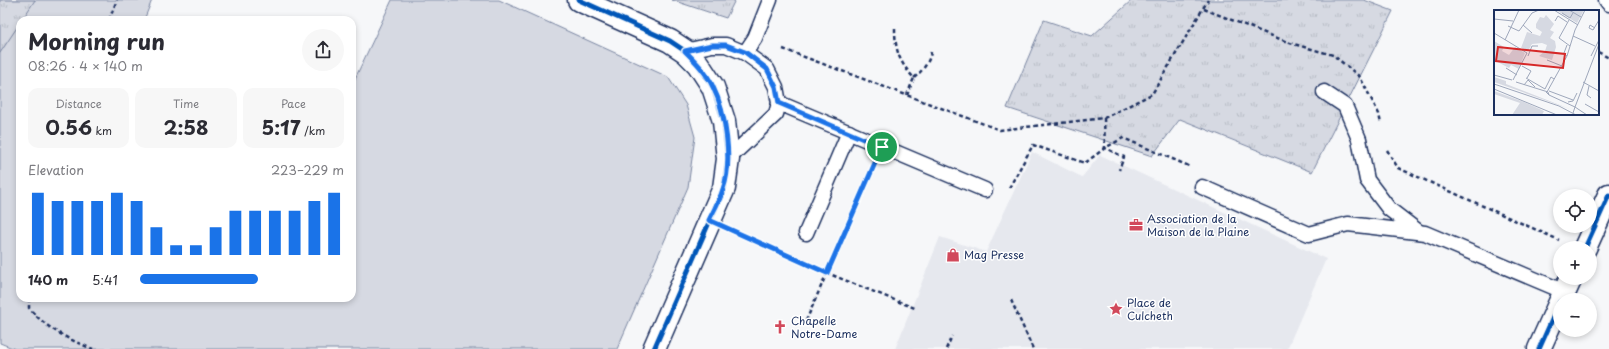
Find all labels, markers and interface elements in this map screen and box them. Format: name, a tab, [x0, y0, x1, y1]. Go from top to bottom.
inset map	[1494, 10, 1599, 115]
text: Morning run	[28, 24, 165, 57]
button: share	[302, 29, 344, 71]
text: 08:26 · 4 × 140 m	[28, 56, 143, 75]
text: Distance	[56, 95, 102, 112]
text: Time	[173, 95, 199, 112]
text: Pace	[281, 95, 306, 112]
text: 0.56	[45, 112, 92, 142]
text: 2:58	[163, 112, 209, 142]
text: 5:17	[261, 112, 301, 142]
text: km	[92, 122, 112, 139]
text: /km	[301, 122, 325, 139]
pin	[865, 130, 899, 164]
icon: arrive	[871, 136, 893, 158]
text: Elevation	[28, 160, 84, 179]
text: 223–229 m	[271, 160, 344, 179]
map controls	[1553, 189, 1597, 337]
button: locate	[1553, 189, 1597, 233]
place label: Association de la Maison de la Plaine	[1147, 210, 1249, 240]
office icon: Association de la Maison de la Plaine	[1128, 217, 1144, 233]
button: +	[1553, 241, 1597, 285]
place label: Mag Presse	[964, 246, 1024, 263]
shop icon: Mag Presse	[945, 247, 961, 263]
text: 140 m	[28, 270, 68, 289]
text: 5:41	[92, 270, 118, 289]
button: −	[1553, 293, 1597, 337]
place label: Place de Culcheth	[1127, 294, 1173, 324]
place icon: Place de Culcheth	[1108, 301, 1124, 317]
place label: Chapelle Notre-Dame	[791, 312, 858, 342]
church icon: Chapelle Notre-Dame	[772, 319, 788, 335]

